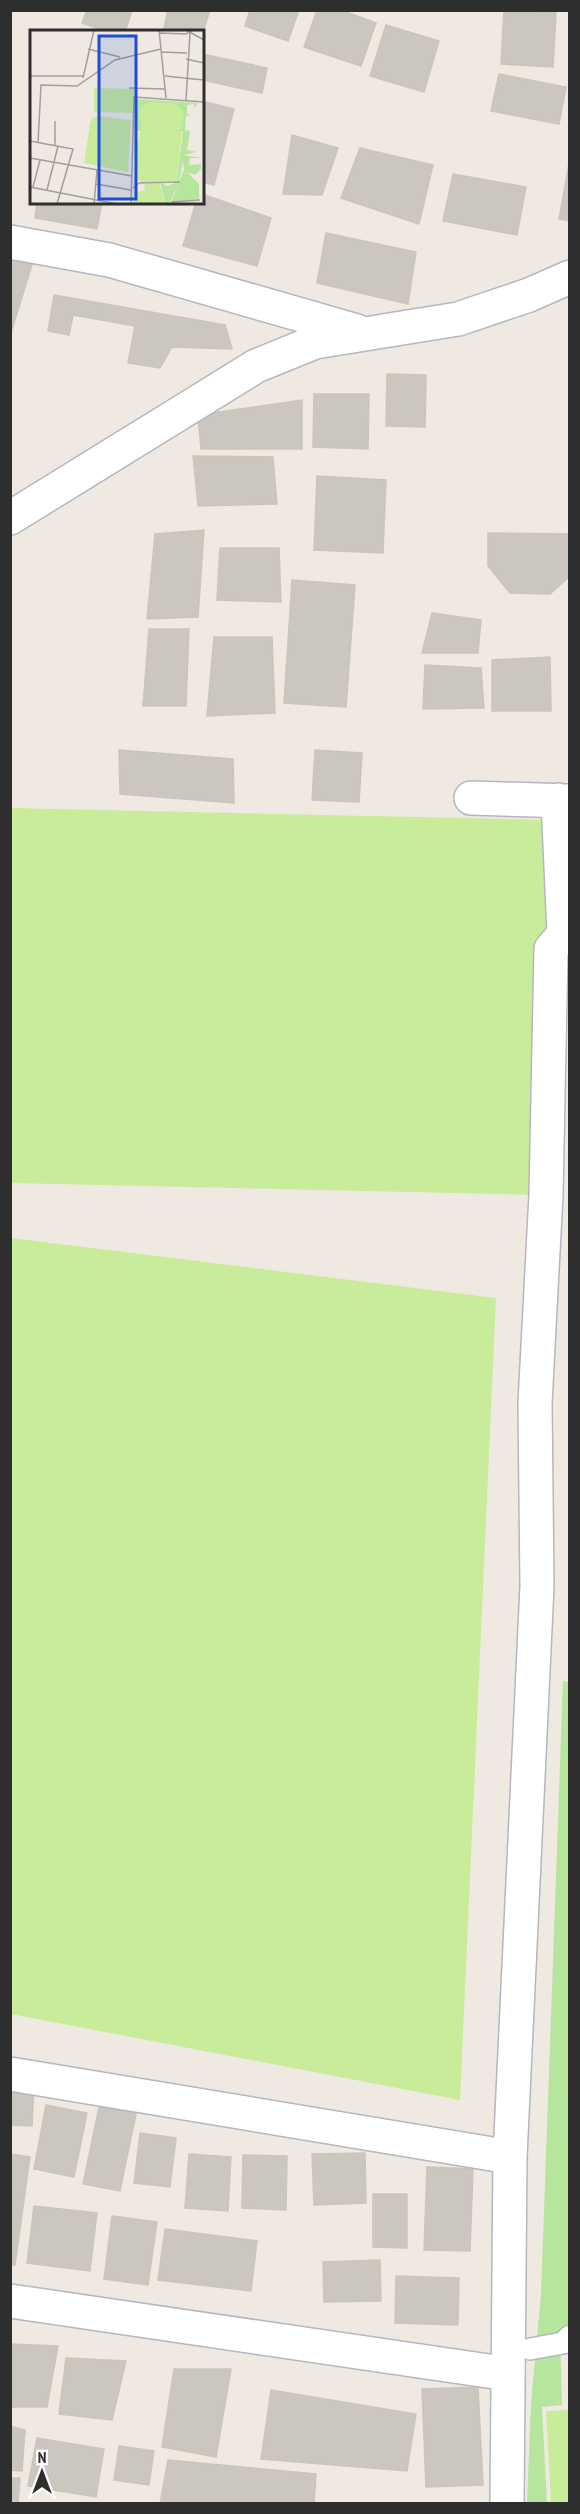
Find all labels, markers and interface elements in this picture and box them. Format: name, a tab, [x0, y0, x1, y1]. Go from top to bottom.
inset map	[30, 30, 204, 204]
north arrow	[12, 2442, 72, 2502]
text: N	[38, 2447, 46, 2467]

